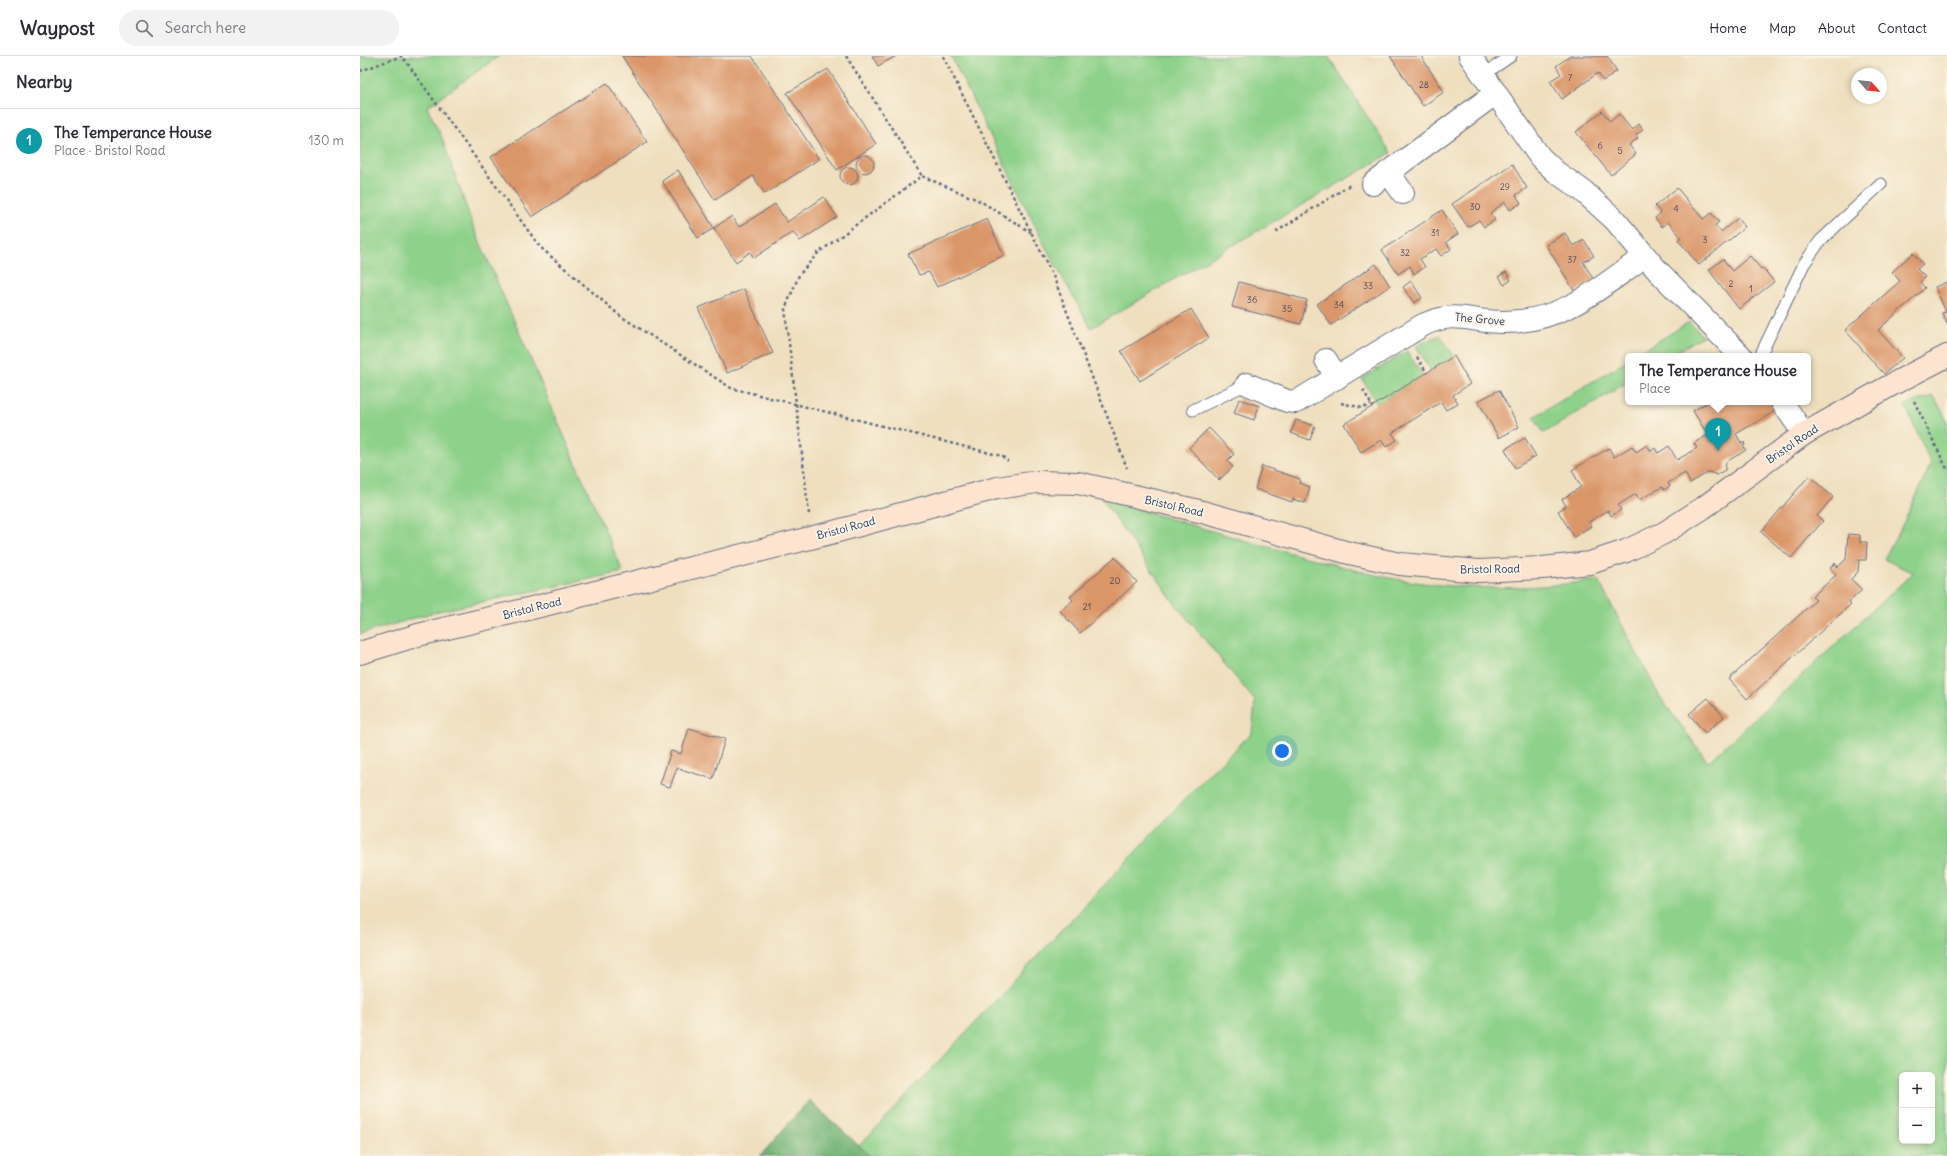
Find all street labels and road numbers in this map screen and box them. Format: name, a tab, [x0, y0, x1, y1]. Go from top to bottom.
street label: The Grove	[1454, 310, 1506, 328]
street label: Bristol Road	[1763, 421, 1821, 467]
street label: Bristol Road	[1143, 492, 1205, 520]
street label: Bristol Road	[815, 513, 877, 543]
street label: Bristol Road	[1460, 561, 1521, 577]
street label: Bristol Road	[501, 594, 563, 622]

